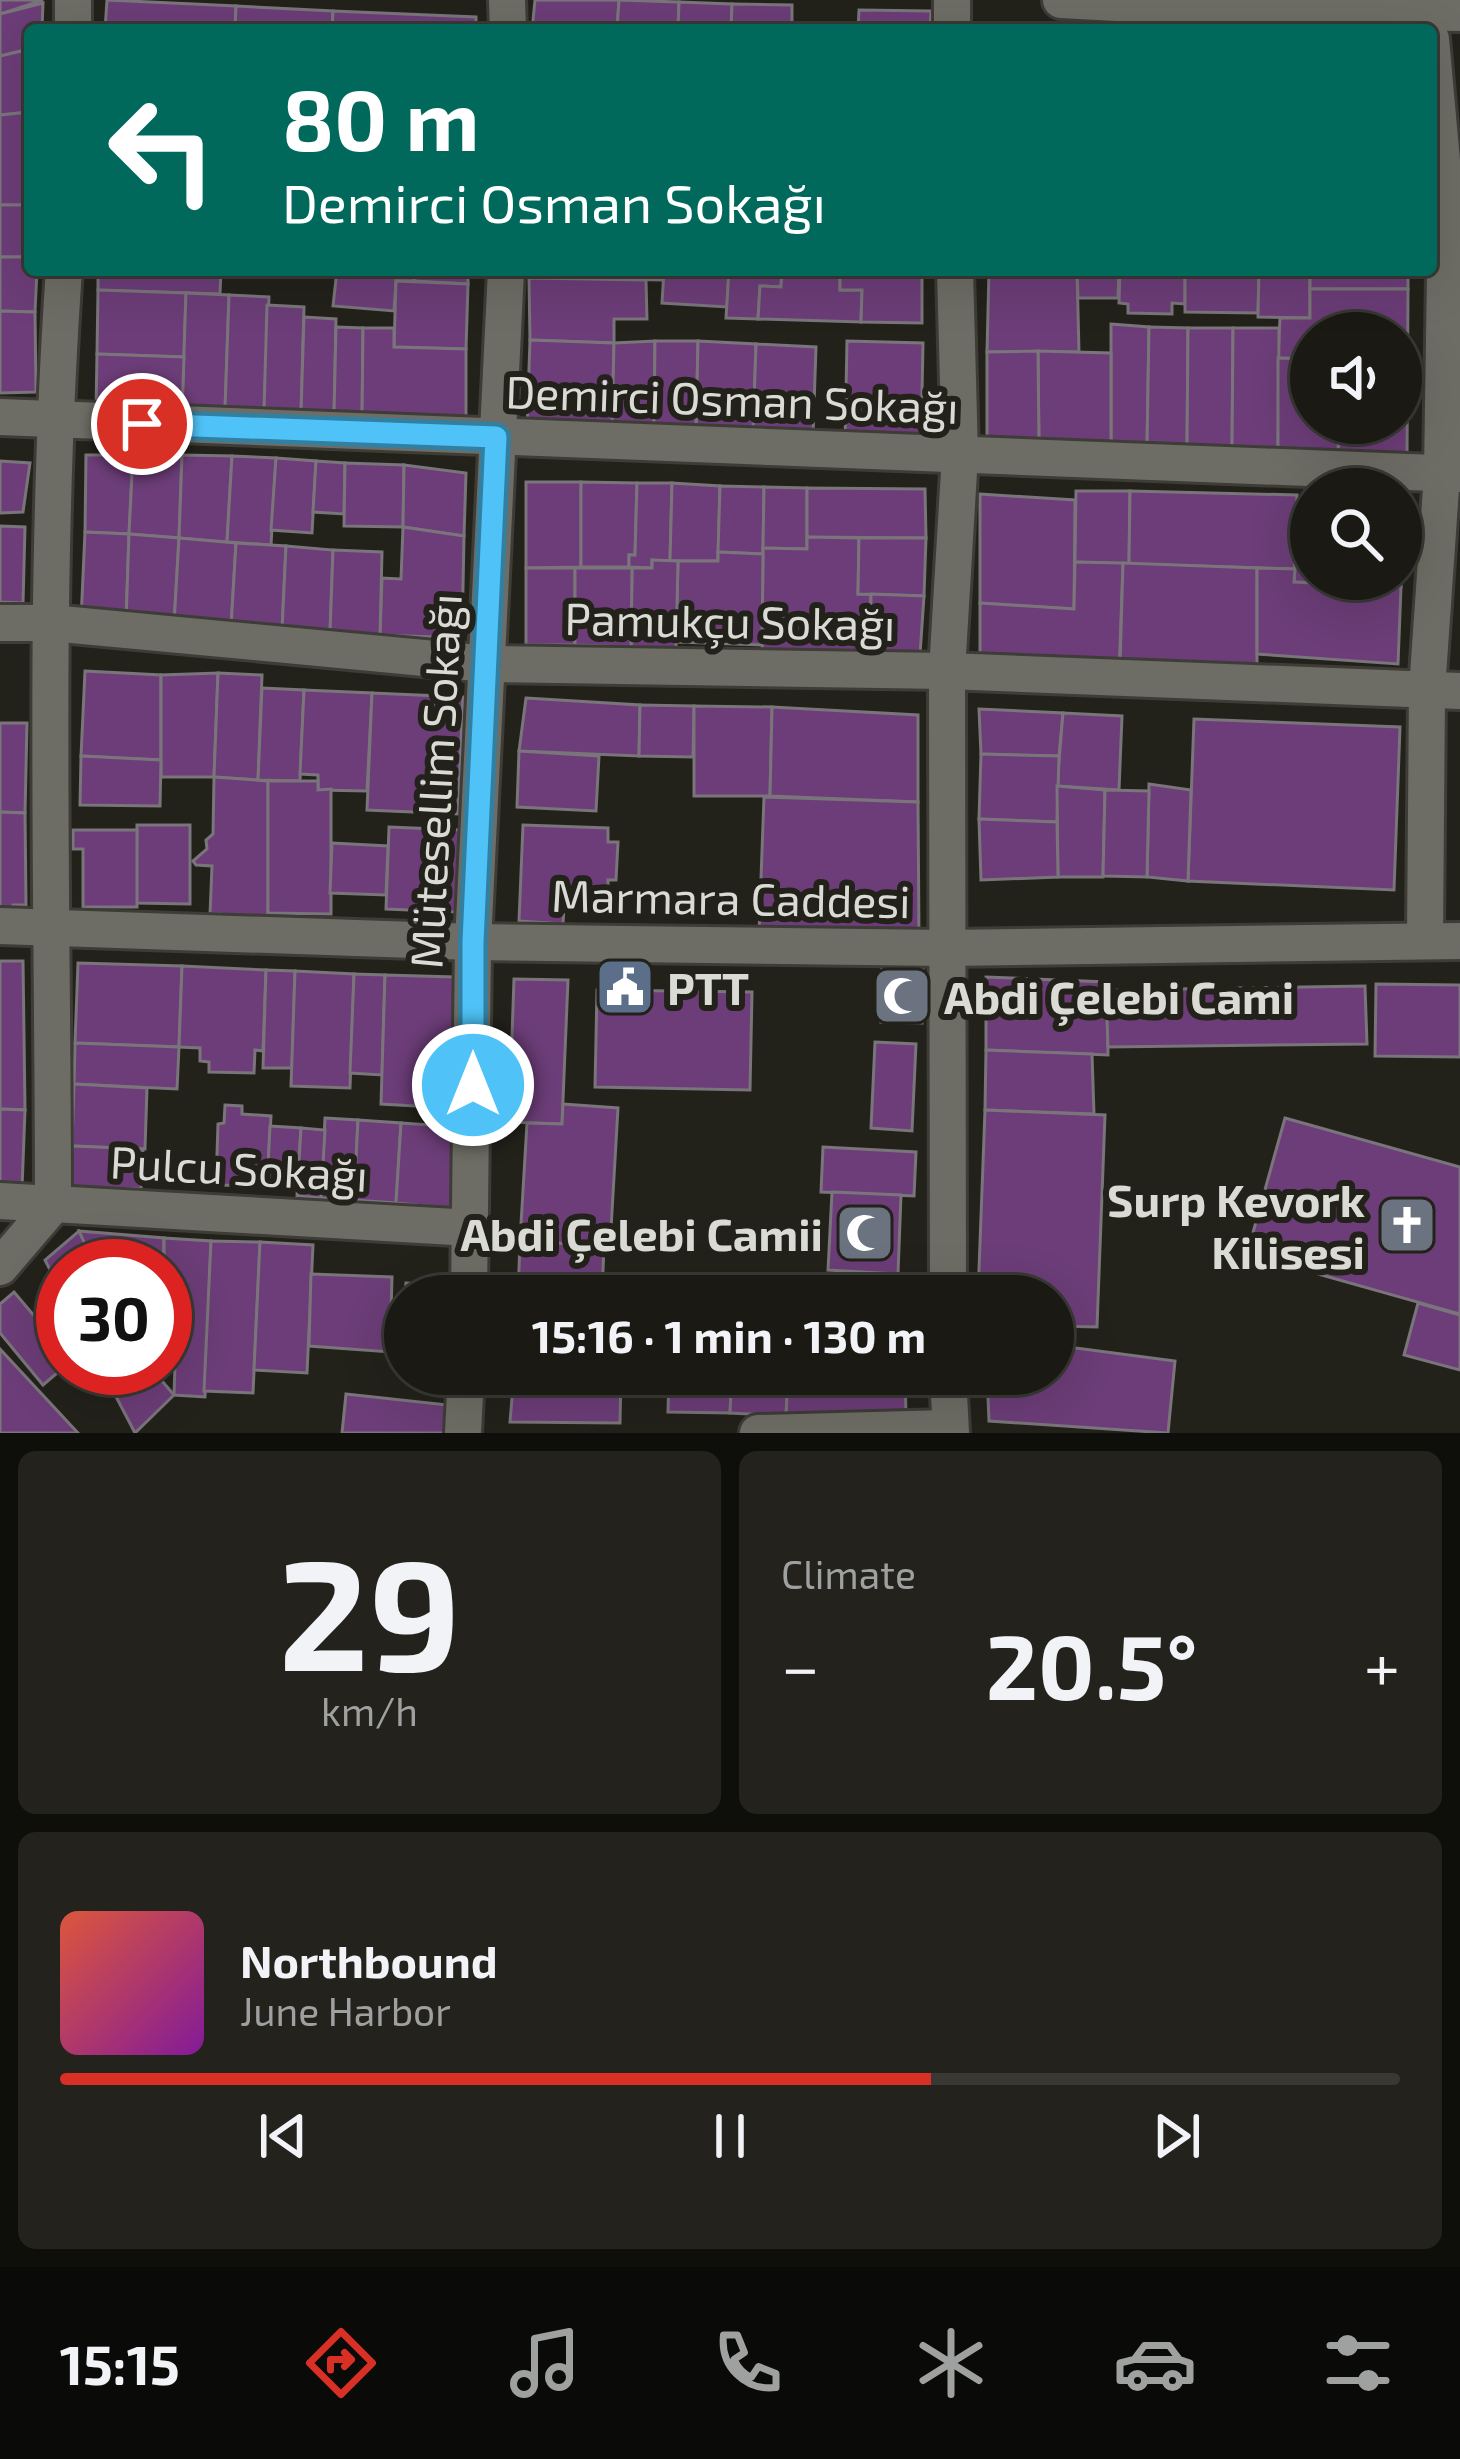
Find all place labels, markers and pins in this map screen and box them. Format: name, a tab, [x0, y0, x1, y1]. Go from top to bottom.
pin	[91, 373, 193, 475]
public building icon: PTT	[594, 956, 656, 1018]
place label: PTT	[667, 960, 749, 1014]
mosque icon: Abdi Çelebi Cami	[871, 965, 933, 1027]
place label: Abdi Çelebi Cami	[944, 969, 1294, 1027]
place label: Surp Kevork Kilisesi	[1107, 1172, 1365, 1278]
church icon: Surp Kevork Kilisesi	[1376, 1194, 1438, 1256]
mosque icon: Abdi Çelebi Camii	[834, 1202, 896, 1264]
place label: Abdi Çelebi Camii	[460, 1206, 823, 1264]

